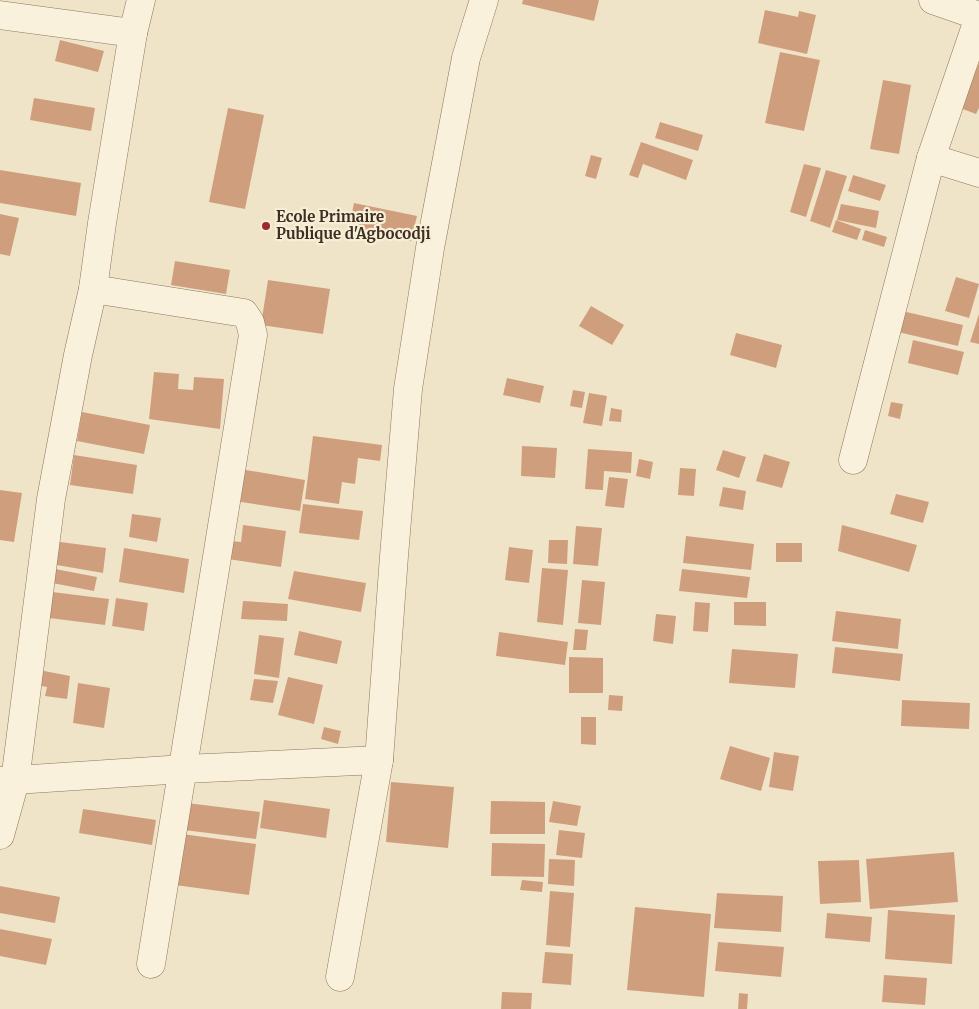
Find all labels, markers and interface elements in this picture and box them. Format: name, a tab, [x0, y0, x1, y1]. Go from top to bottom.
place label: Ecole Primaire Publique d'Agbocodji	[276, 207, 431, 243]
marker: Ecole Primaire Publique d'Agbocodji	[260, 220, 272, 232]

